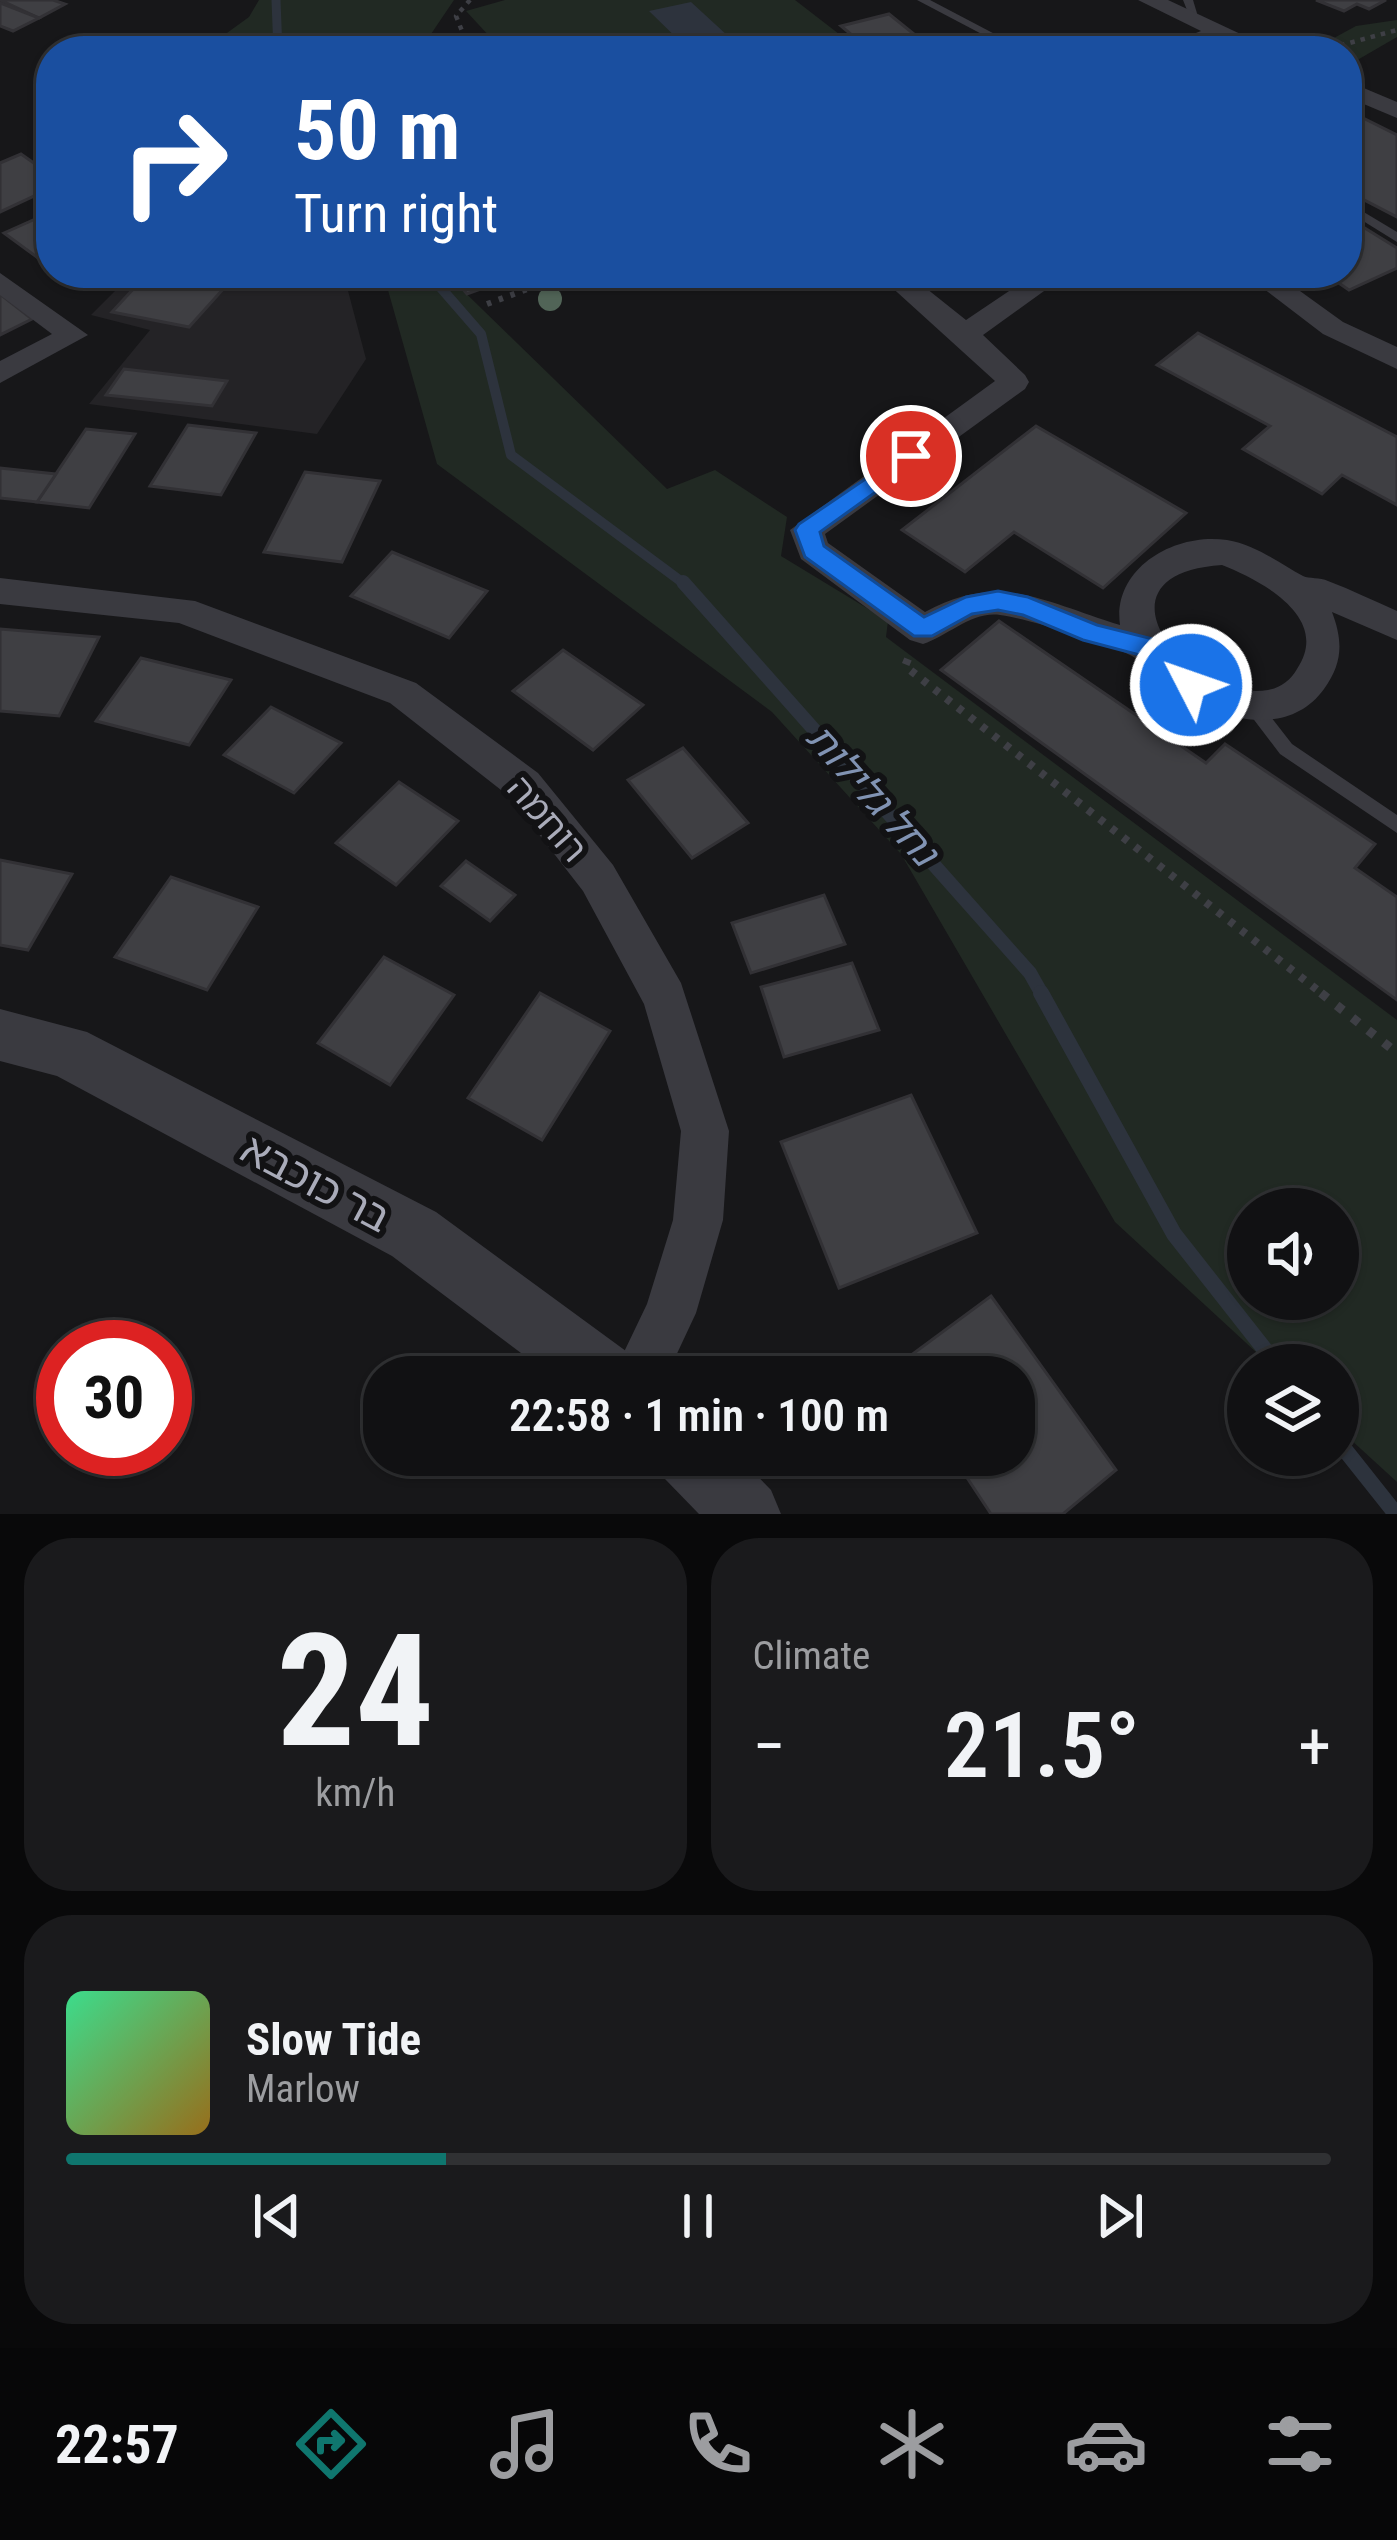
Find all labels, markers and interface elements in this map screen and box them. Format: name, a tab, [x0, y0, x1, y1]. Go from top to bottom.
text: 50 m	[294, 81, 461, 180]
icon: right	[96, 84, 252, 240]
text: Turn right	[294, 182, 498, 245]
pin	[860, 405, 962, 507]
icon: arrive	[878, 423, 944, 489]
position arrow	[1128, 622, 1254, 748]
water label: נחל גלילות	[797, 715, 949, 877]
street label: רוחמה	[498, 768, 596, 870]
street label: בר כוכבא	[233, 1124, 399, 1242]
map controls	[1227, 1188, 1359, 1476]
button: sound	[1227, 1188, 1359, 1320]
speed limit sign: 30	[36, 1320, 192, 1476]
button: layers	[1227, 1344, 1359, 1476]
text: 22:58 · 1 min · 100 m	[509, 1389, 889, 1442]
text: 24	[276, 1600, 434, 1783]
text: Climate	[753, 1633, 870, 1679]
text: 21.5°	[944, 1694, 1140, 1799]
text: −	[753, 1708, 786, 1785]
text: +	[1298, 1708, 1331, 1785]
text: km/h	[315, 1770, 395, 1816]
text: Slow Tide	[246, 2013, 421, 2066]
text: Marlow	[246, 2066, 360, 2112]
icon: previous	[244, 2183, 310, 2249]
icon: pause	[665, 2183, 731, 2249]
icon: next	[1087, 2183, 1153, 2249]
icon: directions	[289, 2402, 373, 2486]
icon: music	[483, 2402, 567, 2486]
icon: phone	[676, 2402, 760, 2486]
icon: climate	[870, 2402, 954, 2486]
icon: car	[1064, 2402, 1148, 2486]
icon: filters	[1258, 2402, 1342, 2486]
text: 22:57	[55, 2413, 179, 2476]

